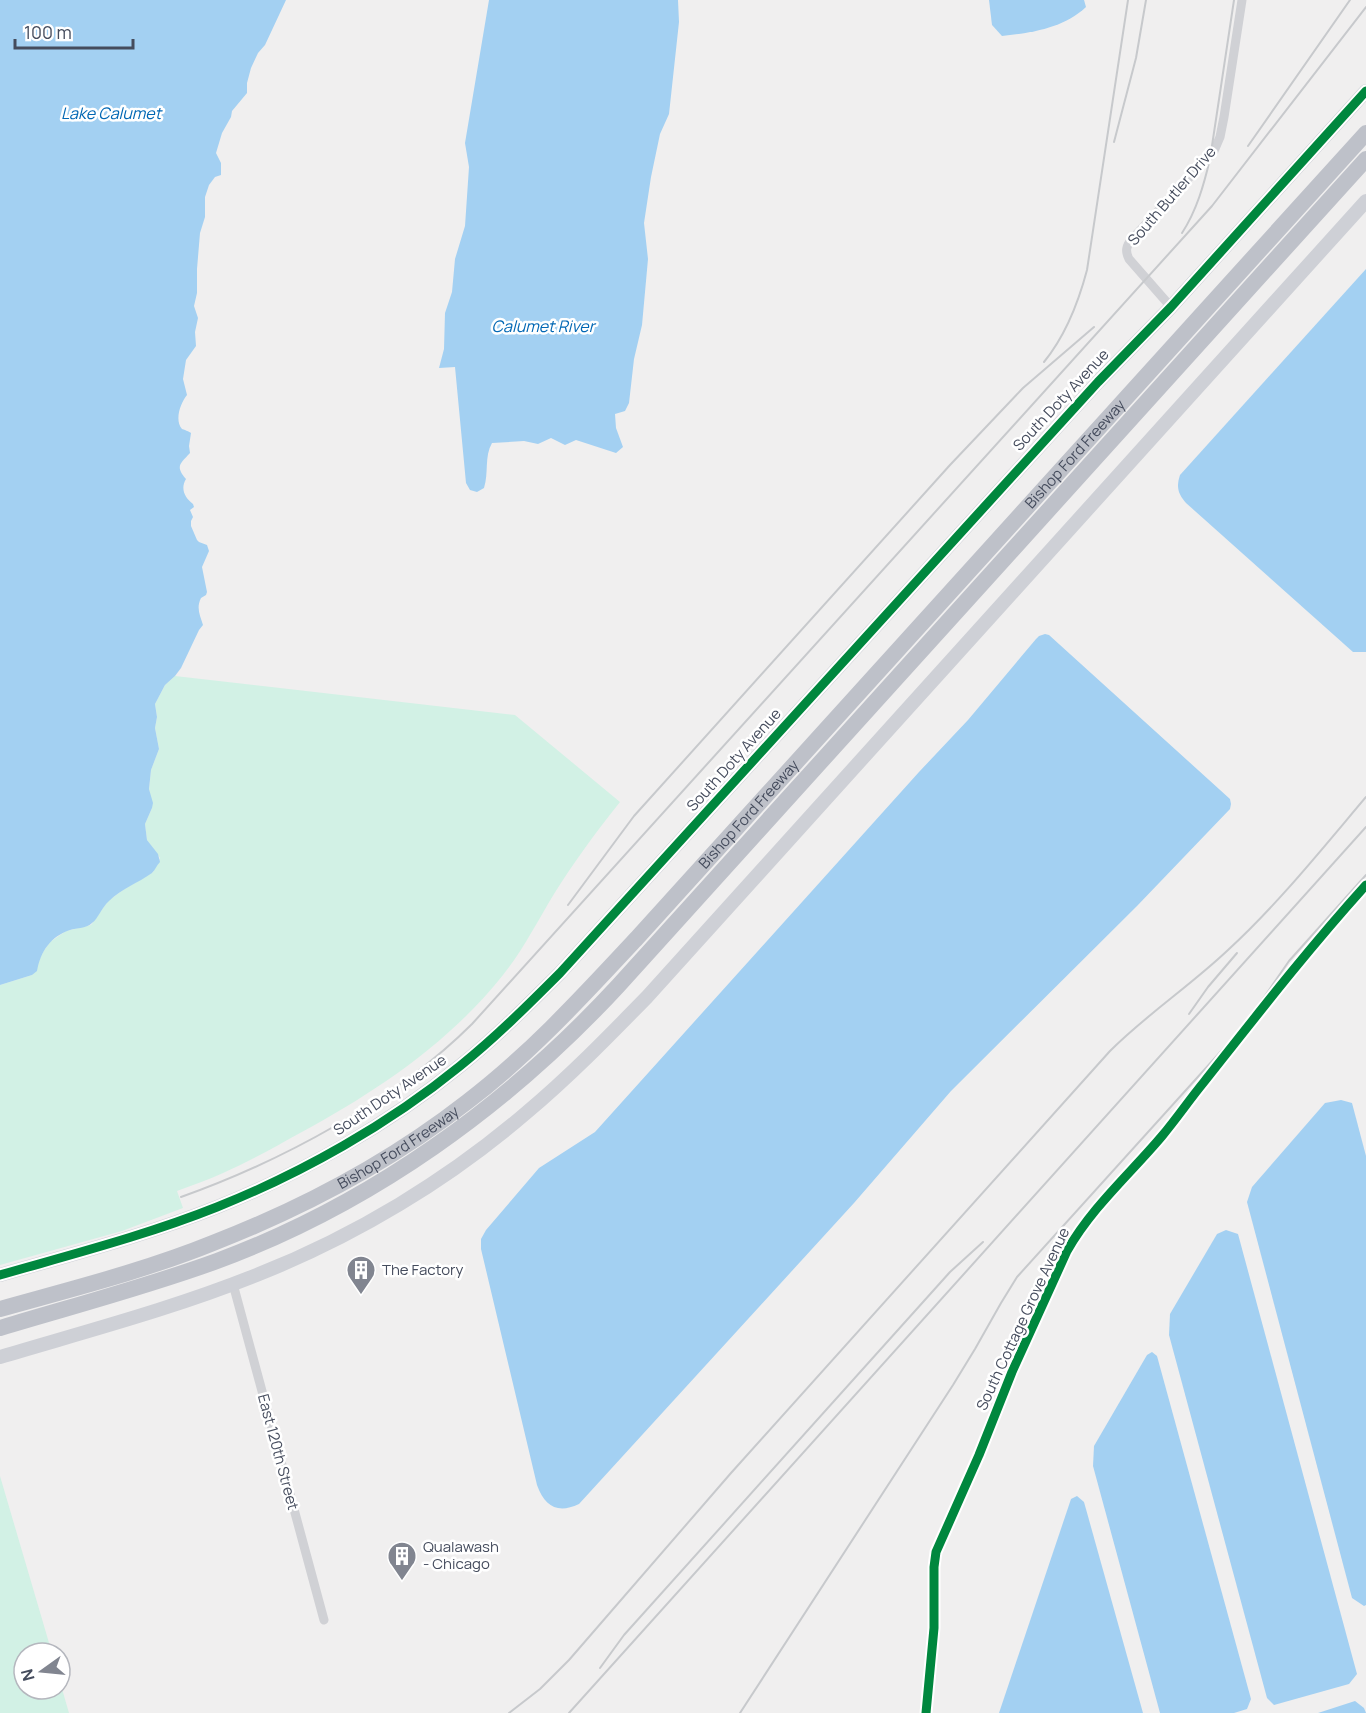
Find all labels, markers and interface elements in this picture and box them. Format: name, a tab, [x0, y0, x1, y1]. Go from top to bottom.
scale bar	[15, 12, 134, 50]
text: 100 m	[24, 20, 72, 44]
water label: Lake Calumet	[61, 102, 163, 124]
street label: South Butler Drive	[1123, 142, 1221, 250]
water label: Calumet River	[492, 315, 597, 337]
street label: South Doty Avenue	[1008, 344, 1113, 455]
street label: Bishop Ford Freeway	[1020, 395, 1130, 513]
street label: South Doty Avenue	[682, 703, 786, 816]
street label: Bishop Ford Freeway	[694, 755, 804, 873]
street label: South Doty Avenue	[329, 1049, 450, 1140]
street label: Bishop Ford Freeway	[334, 1101, 463, 1194]
street label: South Cottage Grove Avenue	[971, 1224, 1074, 1414]
building icon: The Factory	[345, 1254, 377, 1296]
place label: The Factory	[382, 1259, 463, 1280]
street label: East 120th Street	[253, 1392, 304, 1512]
place label: Qualawash - Chicago	[423, 1536, 499, 1574]
building icon: Qualawash - Chicago	[386, 1540, 418, 1582]
north arrow	[12, 1641, 72, 1701]
text: N	[15, 1666, 40, 1683]

